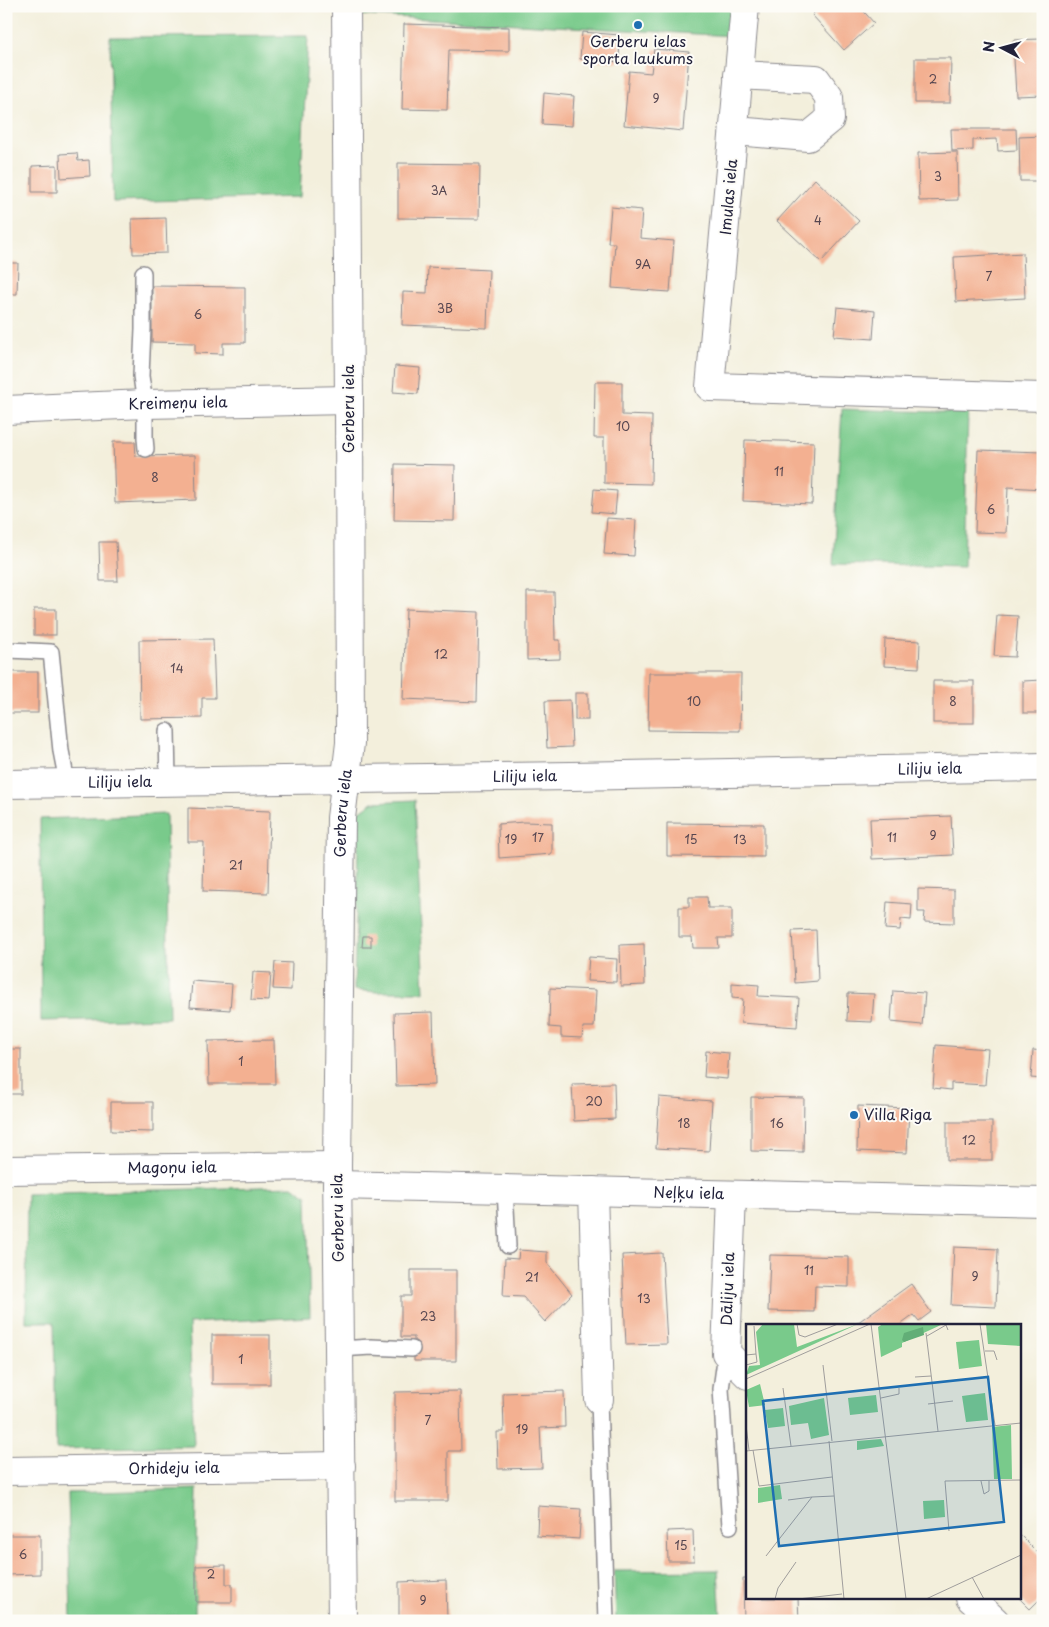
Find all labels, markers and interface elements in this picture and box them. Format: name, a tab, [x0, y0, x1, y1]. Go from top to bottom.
marker: Gerberu ielas sporta laukums	[632, 19, 644, 31]
north arrow	[976, 22, 1026, 72]
place label: Gerberu ielas sporta laukums	[583, 29, 693, 69]
text: N	[978, 40, 1000, 53]
house number: 2	[929, 70, 937, 88]
house number: 9	[652, 89, 660, 107]
street label: Imulas iela	[713, 157, 742, 236]
house number: 3	[934, 167, 942, 185]
house number: 3A	[431, 181, 448, 199]
house number: 4	[814, 211, 822, 229]
house number: 9A	[635, 255, 651, 273]
house number: 7	[986, 267, 993, 285]
house number: 3B	[437, 299, 453, 317]
house number: 6	[194, 305, 202, 323]
street label: Gerberu iela	[336, 364, 359, 453]
street label: Kreimeņu iela	[128, 389, 228, 415]
house number: 10	[616, 417, 630, 435]
house number: 11	[774, 462, 784, 480]
house number: 8	[151, 468, 159, 486]
house number: 6	[987, 500, 995, 518]
house number: 12	[434, 645, 448, 663]
house number: 14	[170, 659, 184, 677]
house number: 10	[687, 692, 701, 710]
house number: 8	[949, 692, 957, 710]
street label: Liliju iela	[897, 756, 963, 780]
street label: Liliju iela	[493, 763, 558, 787]
street label: Gerberu iela	[328, 767, 357, 858]
street label: Liliju iela	[88, 769, 153, 793]
house number: 9	[929, 826, 937, 844]
house number: 17	[532, 828, 544, 846]
house number: 11	[887, 828, 897, 846]
house number: 19	[505, 830, 517, 848]
house number: 15	[684, 830, 698, 848]
house number: 13	[733, 830, 747, 848]
house number: 21	[229, 856, 243, 874]
house number: 1	[238, 1052, 244, 1070]
house number: 20	[585, 1092, 603, 1110]
place label: Villa Riga	[864, 1102, 932, 1125]
marker: Villa Riga	[848, 1109, 860, 1121]
house number: 18	[678, 1114, 690, 1132]
house number: 16	[770, 1114, 784, 1132]
house number: 12	[962, 1131, 976, 1149]
street label: Magoņu iela	[127, 1154, 217, 1179]
street label: Gerberu iela	[324, 1173, 349, 1263]
street label: Neļķu iela	[653, 1180, 725, 1204]
street label: Dāliju iela	[714, 1251, 739, 1326]
house number: 11	[804, 1261, 814, 1279]
house number: 9	[971, 1267, 979, 1285]
house number: 21	[525, 1268, 539, 1286]
house number: 13	[637, 1289, 651, 1307]
house number: 23	[420, 1307, 436, 1325]
inset map	[746, 1324, 1022, 1600]
house number: 1	[238, 1350, 244, 1368]
house number: 7	[425, 1411, 432, 1429]
house number: 19	[516, 1420, 528, 1438]
street label: Orhideju iela	[128, 1455, 220, 1479]
house number: 15	[674, 1536, 688, 1554]
house number: 6	[19, 1545, 27, 1563]
house number: 2	[207, 1565, 215, 1583]
house number: 9	[419, 1591, 427, 1609]

